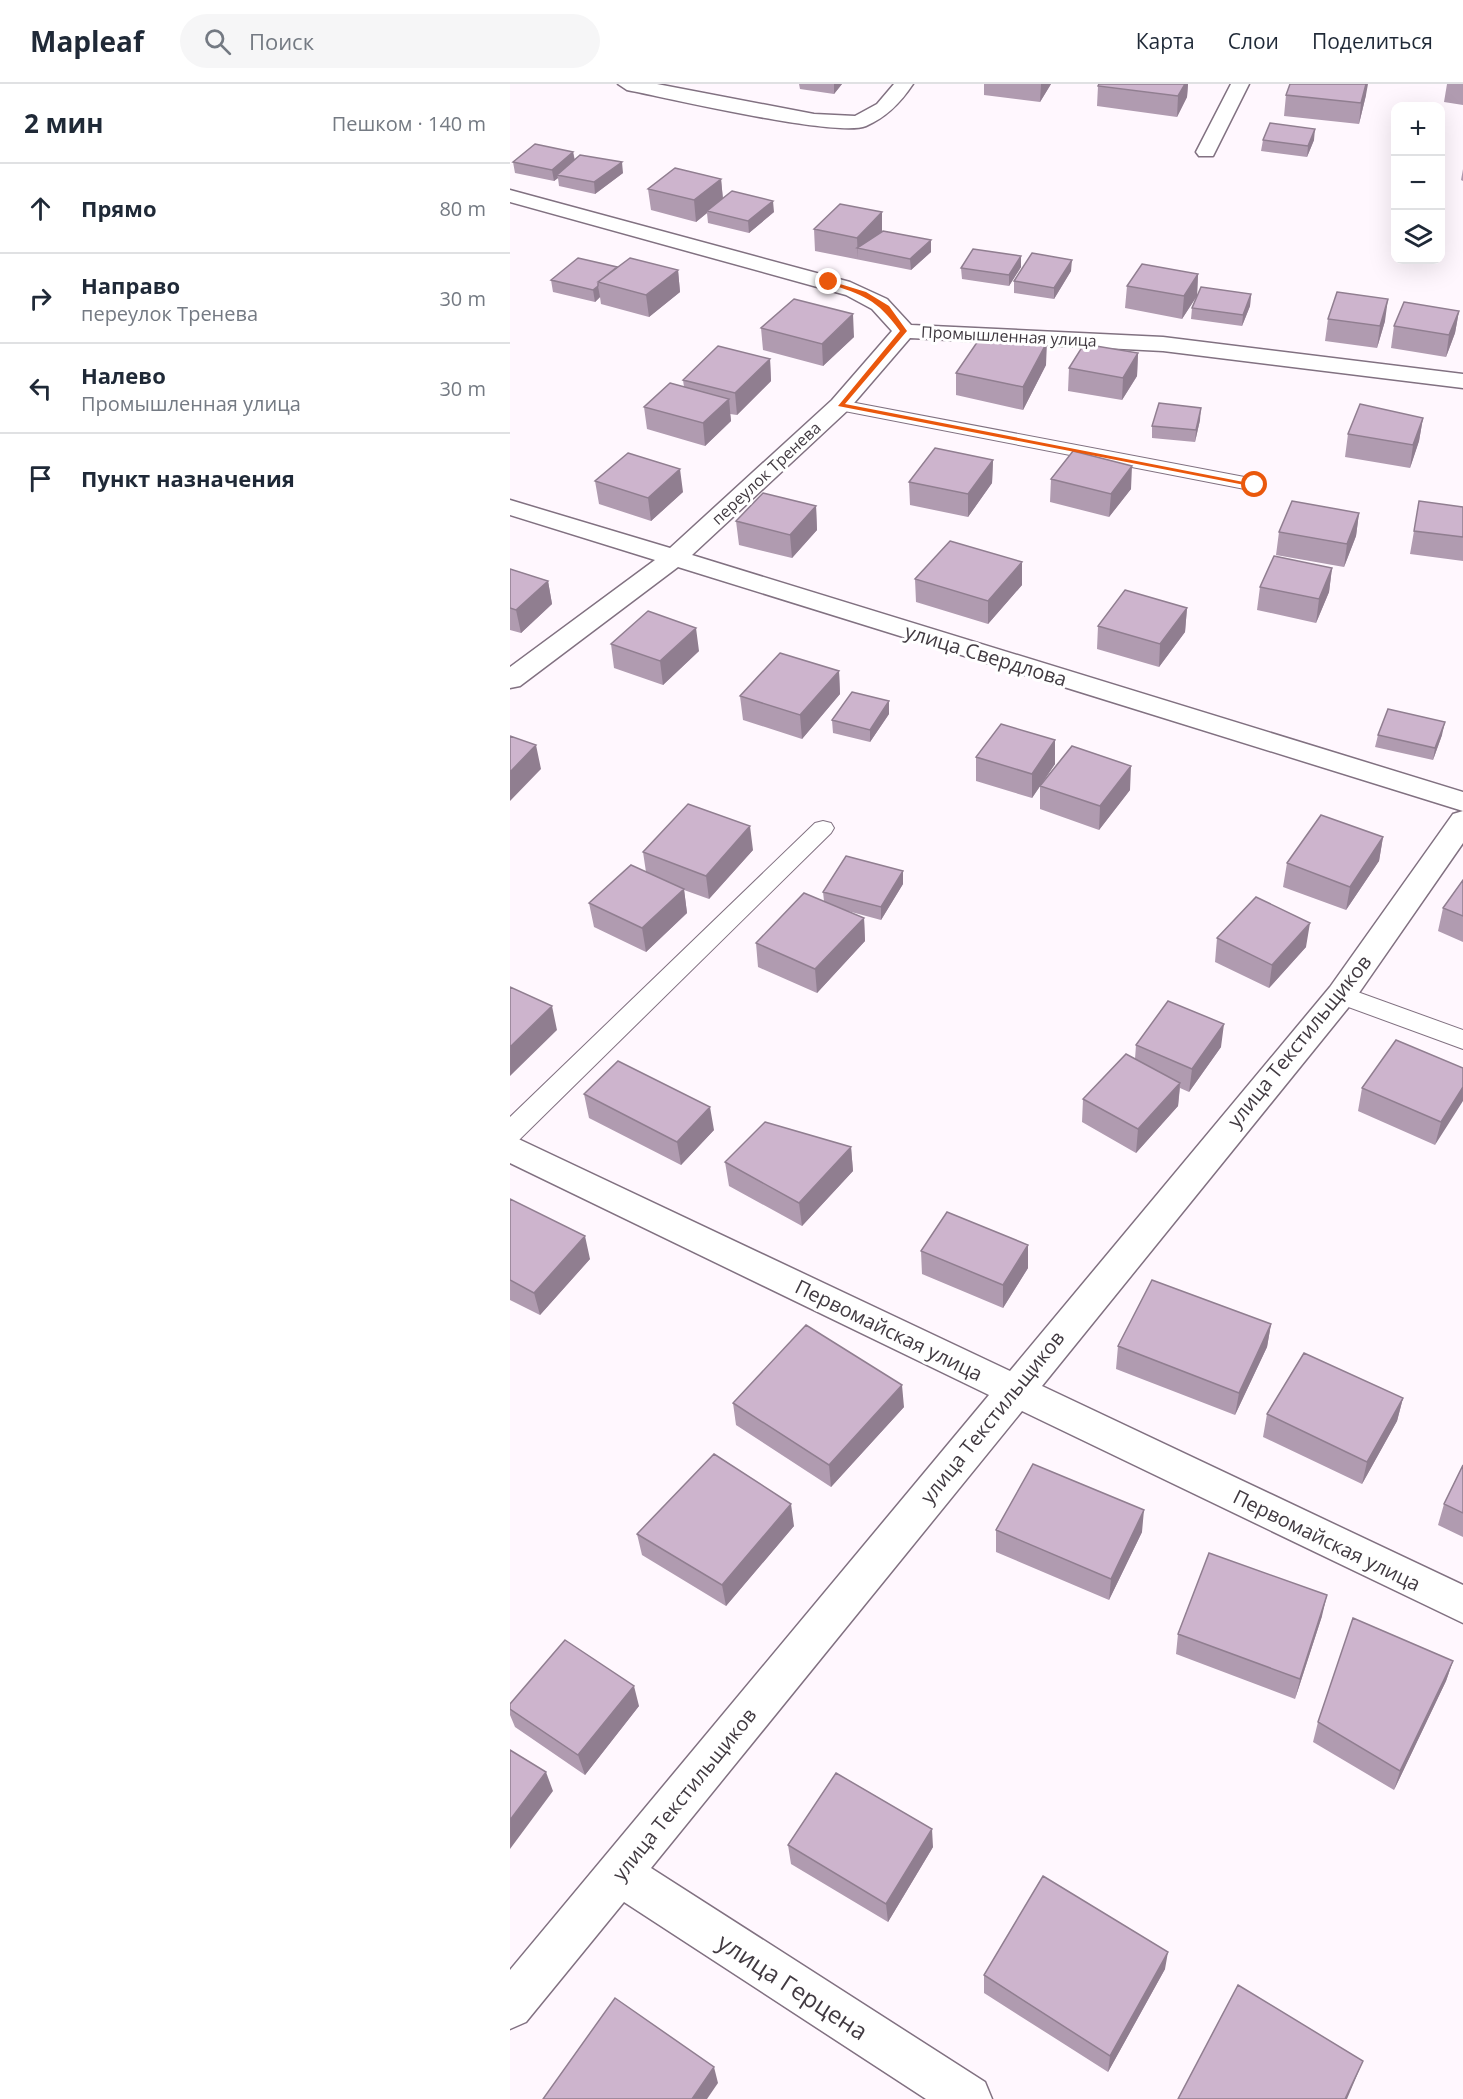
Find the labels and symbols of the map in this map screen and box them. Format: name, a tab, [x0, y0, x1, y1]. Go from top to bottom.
route end	[815, 268, 841, 294]
street label: Промышленная улица	[921, 320, 1097, 352]
street label: переулок Тренева	[707, 417, 825, 529]
route start	[1241, 471, 1267, 497]
street label: улица Свердлова	[902, 618, 1070, 692]
street label: улица Текстильщиков	[1221, 949, 1377, 1133]
street label: Первомайская улица	[791, 1273, 987, 1387]
street label: улица Текстильщиков	[914, 1325, 1070, 1509]
street label: Первомайская улица	[1229, 1483, 1425, 1597]
street label: улица Текстильщиков	[606, 1702, 762, 1886]
street label: улица Герцена	[711, 1925, 875, 2047]

